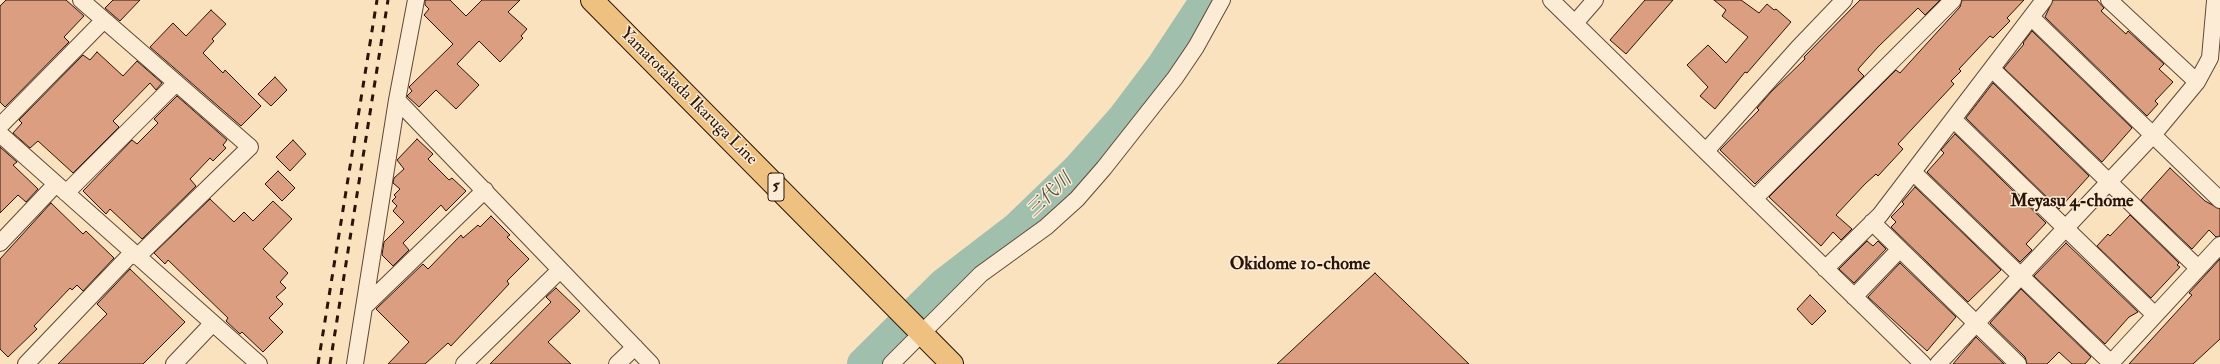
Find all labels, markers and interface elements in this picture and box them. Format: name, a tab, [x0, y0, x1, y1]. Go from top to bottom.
street label: Yamatotakada Ikaruga Line	[615, 24, 761, 170]
water label: 三代川	[1023, 169, 1077, 223]
road number: 5	[768, 173, 784, 201]
district label: Meyasu 4-chome	[2010, 191, 2134, 213]
district label: Okidome 10-chome	[1230, 254, 1370, 276]

